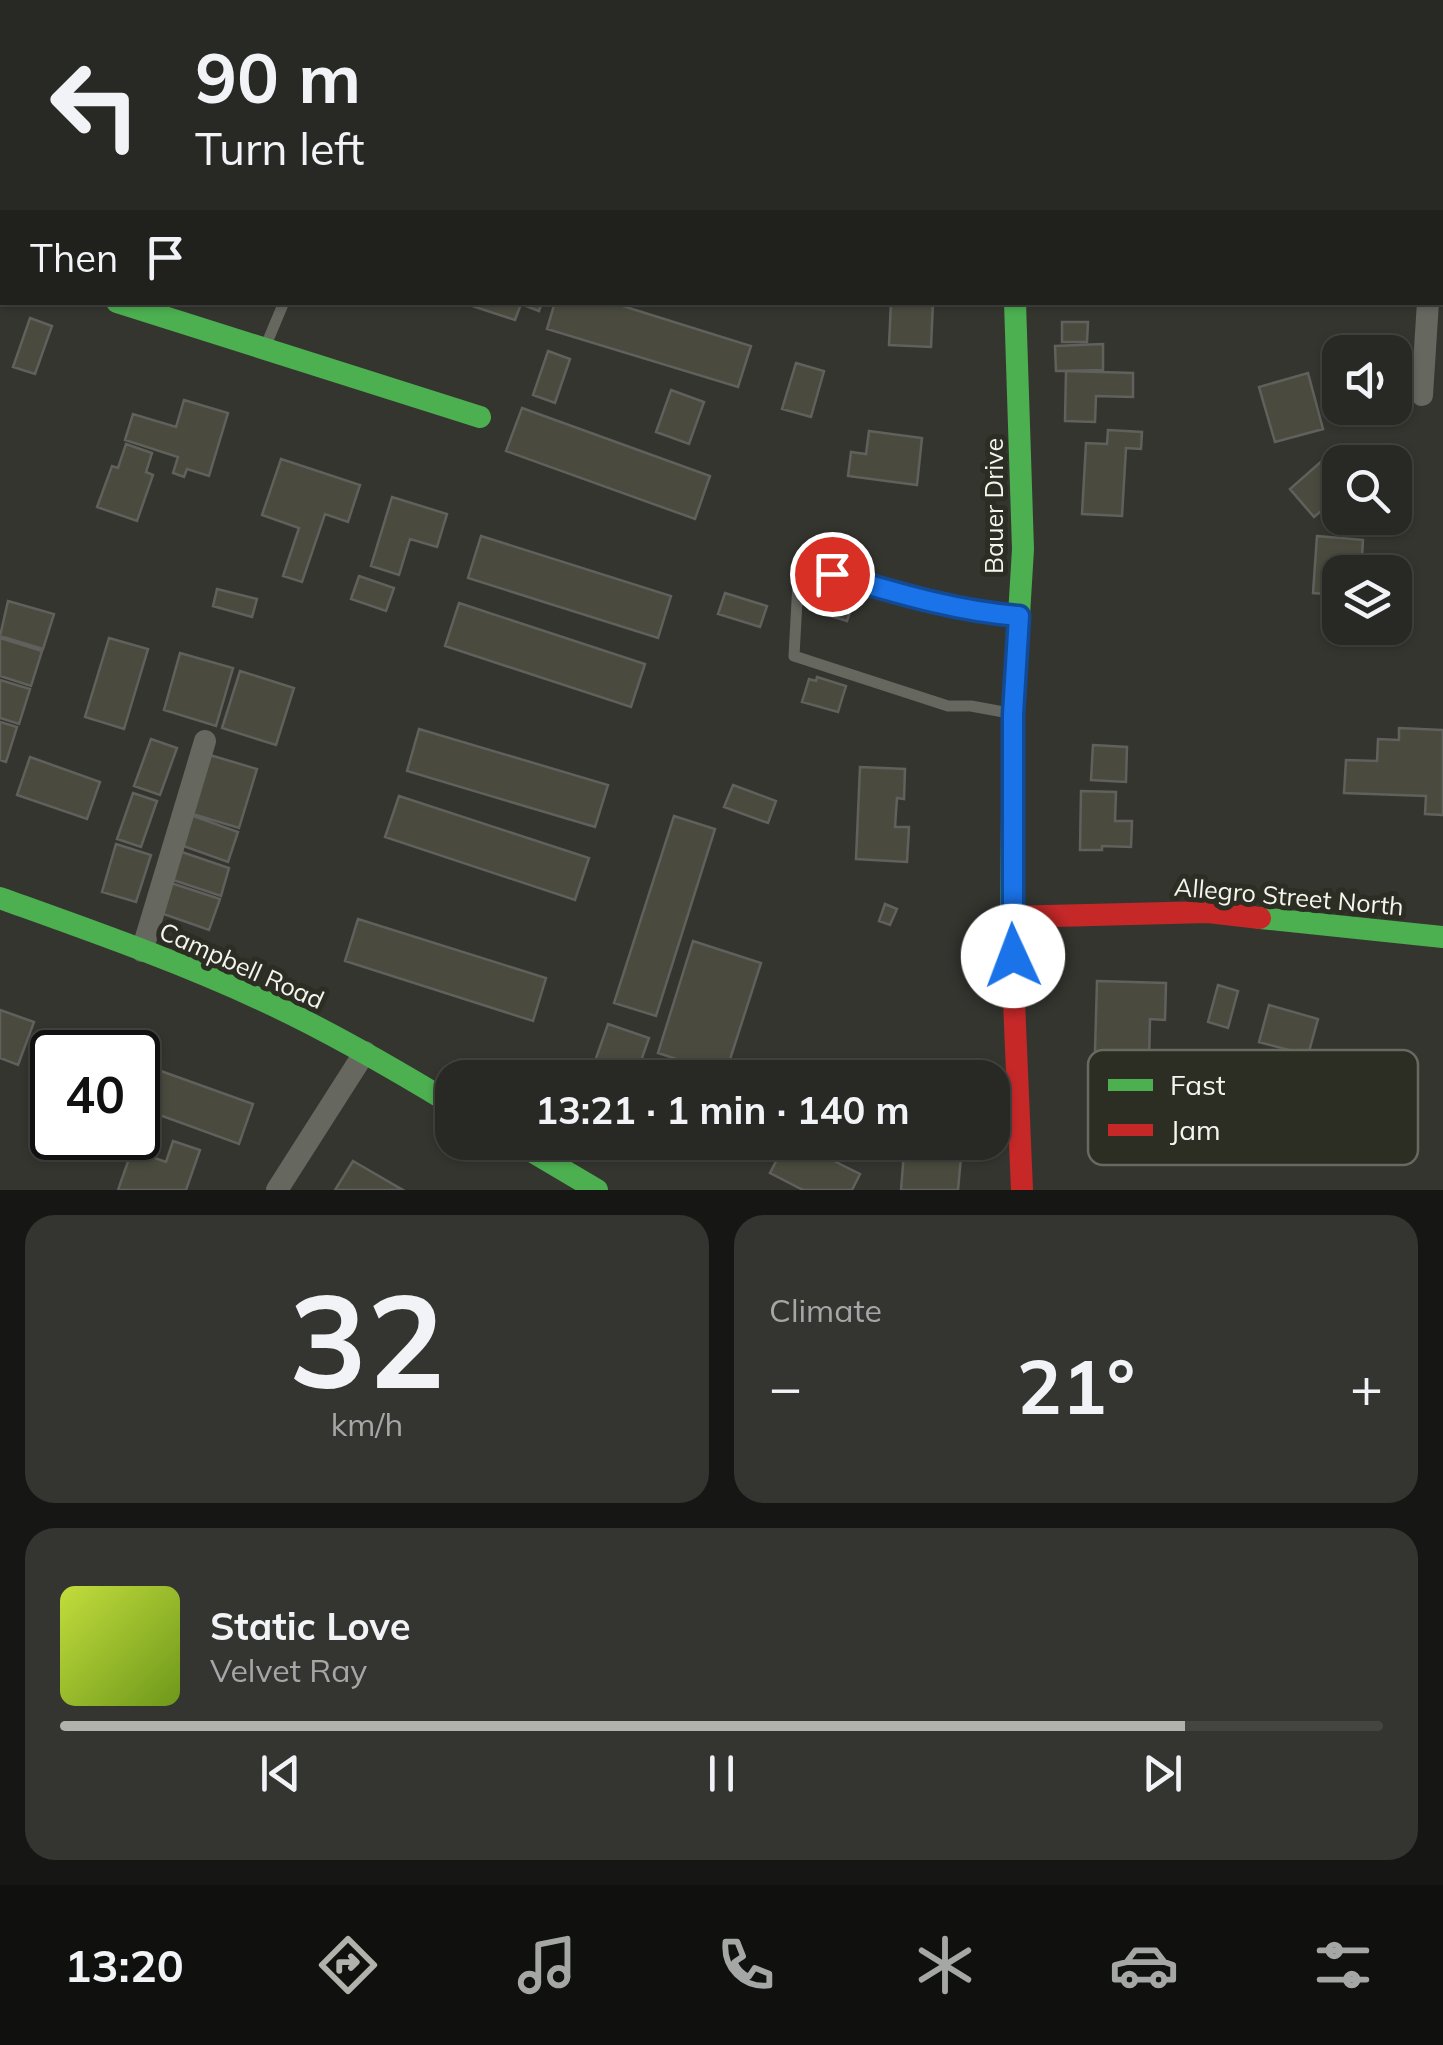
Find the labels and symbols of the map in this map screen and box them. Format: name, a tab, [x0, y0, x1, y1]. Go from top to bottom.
street label: Bauer Drive	[978, 438, 1009, 574]
pin	[790, 532, 875, 617]
street label: Allegro Street North	[1173, 871, 1405, 921]
position arrow	[961, 904, 1065, 1008]
street label: Campbell Road	[155, 915, 329, 1015]
speed limit sign: 40	[30, 1030, 160, 1160]
legend	[1088, 1050, 1418, 1165]
text: Fast	[1170, 1067, 1226, 1102]
text: Jam	[1170, 1112, 1221, 1147]

